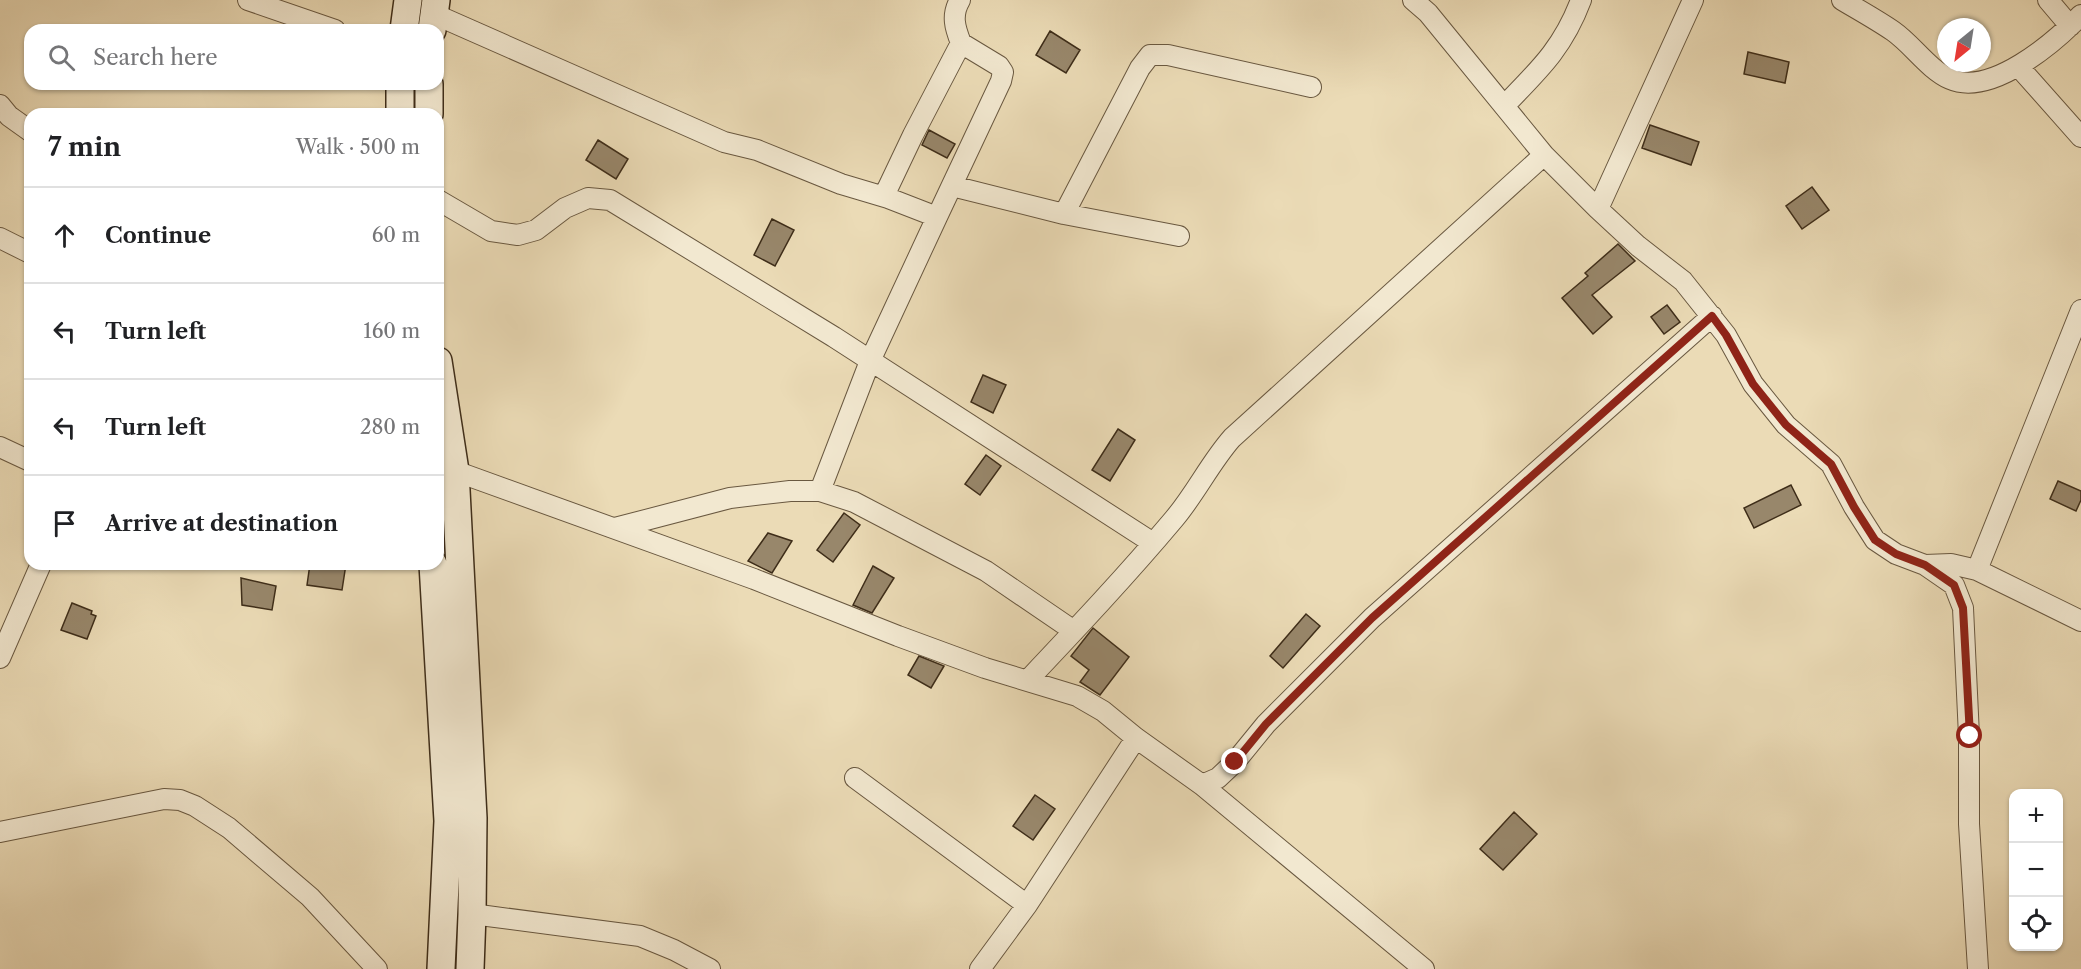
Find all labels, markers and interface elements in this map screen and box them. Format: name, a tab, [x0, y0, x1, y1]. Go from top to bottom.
north arrow	[1937, 18, 1991, 72]
search box	[24, 24, 444, 90]
icon: search	[45, 41, 78, 74]
text: Search here	[93, 44, 218, 71]
text: 7 min	[48, 131, 121, 163]
text: Walk · 500 m	[296, 135, 420, 159]
icon: ahead	[48, 219, 81, 252]
text: Continue	[105, 222, 211, 249]
text: 60 m	[372, 223, 420, 247]
icon: left	[48, 315, 81, 348]
text: Turn left	[105, 318, 206, 345]
text: 160 m	[363, 319, 420, 343]
icon: left	[48, 411, 81, 444]
text: Turn left	[105, 414, 206, 441]
text: 280 m	[360, 415, 420, 439]
icon: arrive	[48, 507, 81, 540]
text: Arrive at destination	[105, 510, 338, 537]
route start	[1956, 722, 1982, 748]
route end	[1221, 748, 1247, 774]
map controls	[2009, 789, 2063, 951]
button: +	[2009, 789, 2063, 843]
button: −	[2009, 843, 2063, 897]
button: locate	[2009, 897, 2063, 951]

